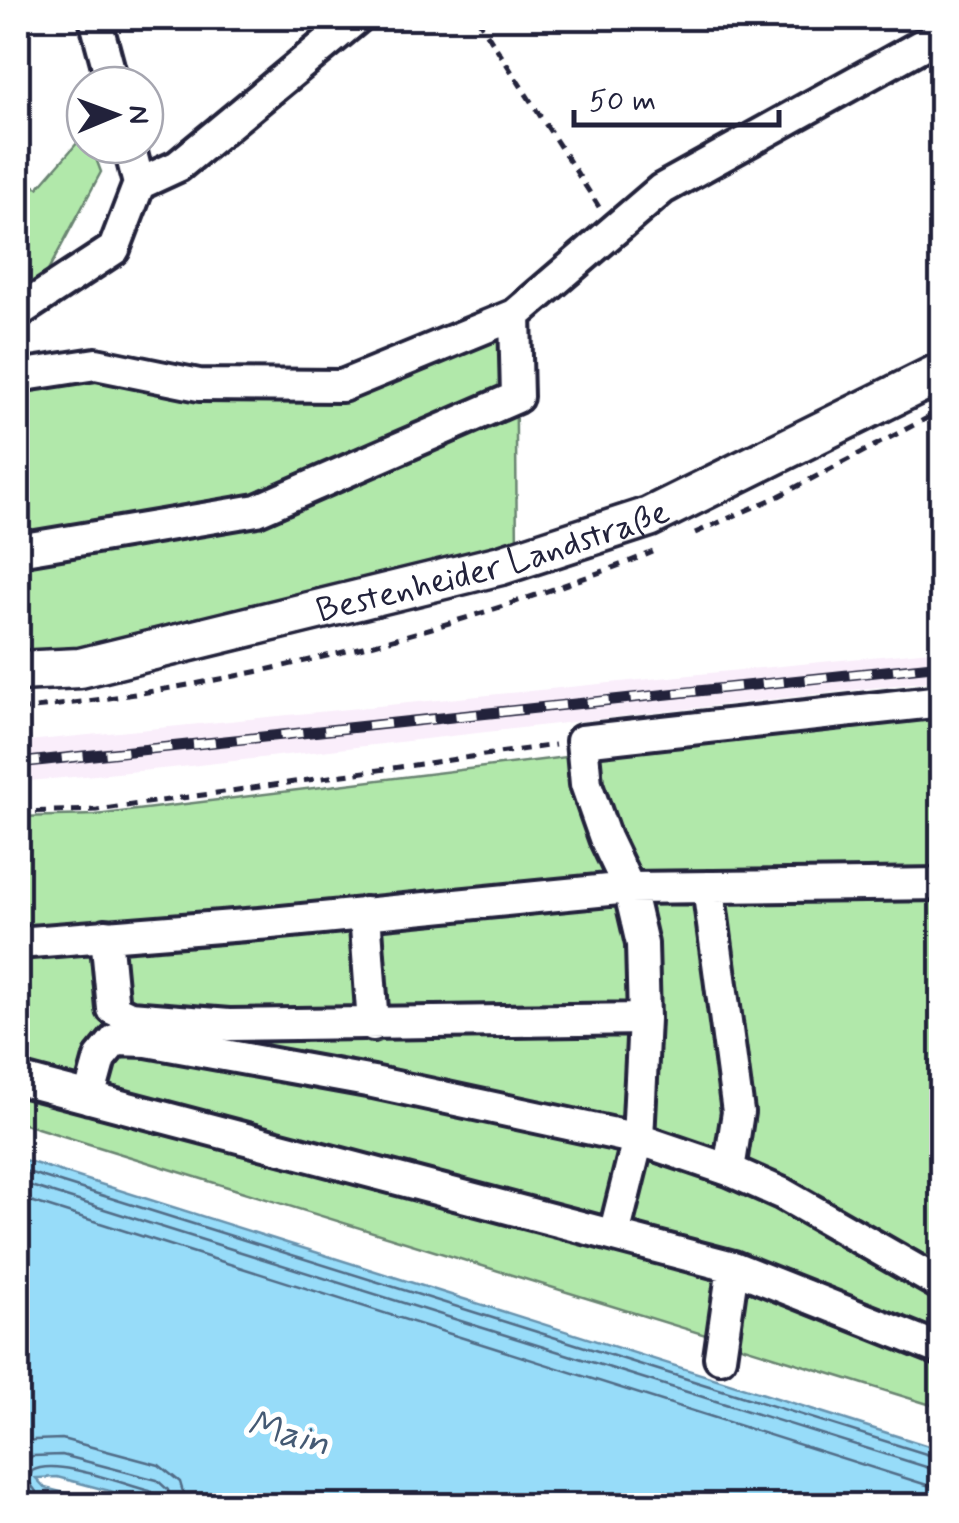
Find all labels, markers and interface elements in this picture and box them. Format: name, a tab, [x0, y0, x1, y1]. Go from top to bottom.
north arrow	[65, 65, 165, 165]
scale bar	[574, 65, 779, 127]
text: 50 m	[589, 82, 656, 121]
text: N	[119, 105, 156, 124]
street label: Bestenheider Landstraße	[312, 490, 677, 634]
water label: Main	[242, 1400, 335, 1469]

